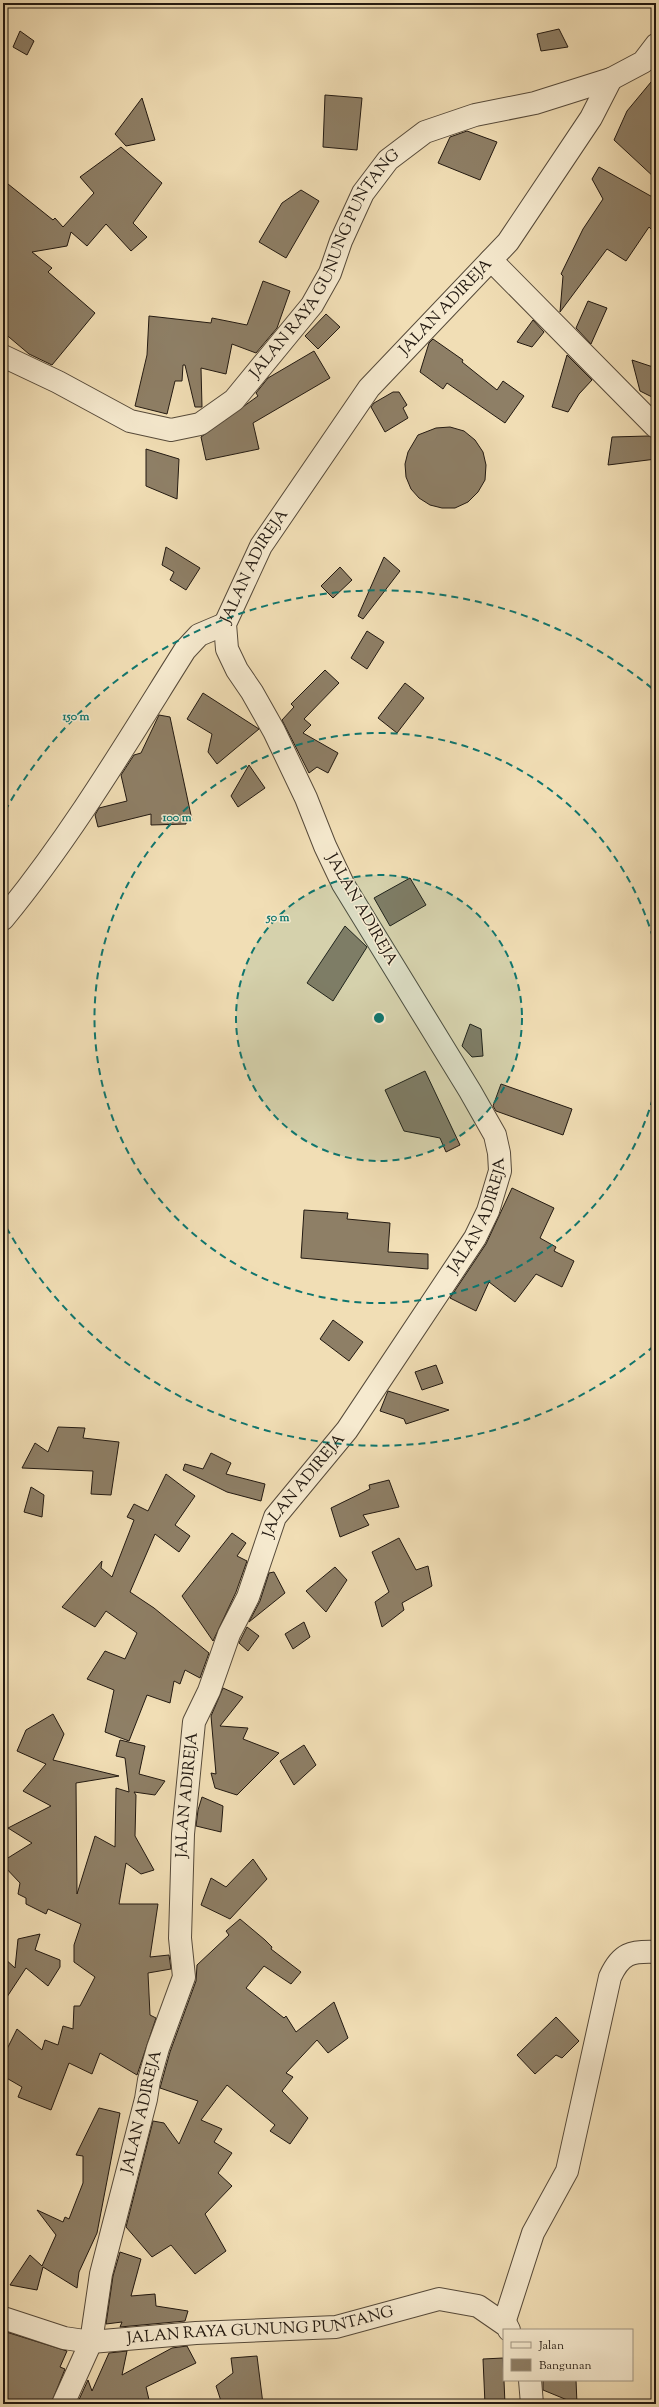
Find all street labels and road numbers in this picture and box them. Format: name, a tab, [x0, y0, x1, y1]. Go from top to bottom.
street label: JALAN RAYA GUNUNG PUNTANG	[244, 144, 404, 384]
street label: JALAN ADIREJA	[393, 254, 498, 362]
street label: JALAN ADIREJA	[215, 505, 294, 628]
street label: JALAN ADIREJA	[319, 849, 402, 970]
street label: JALAN ADIREJA	[442, 1157, 511, 1279]
street label: JALAN ADIREJA	[257, 1429, 351, 1542]
street label: JALAN ADIREJA	[171, 1731, 204, 1859]
street label: JALAN ADIREJA	[116, 2048, 168, 2177]
street label: JALAN RAYA GUNUNG PUNTANG	[125, 2300, 396, 2350]

